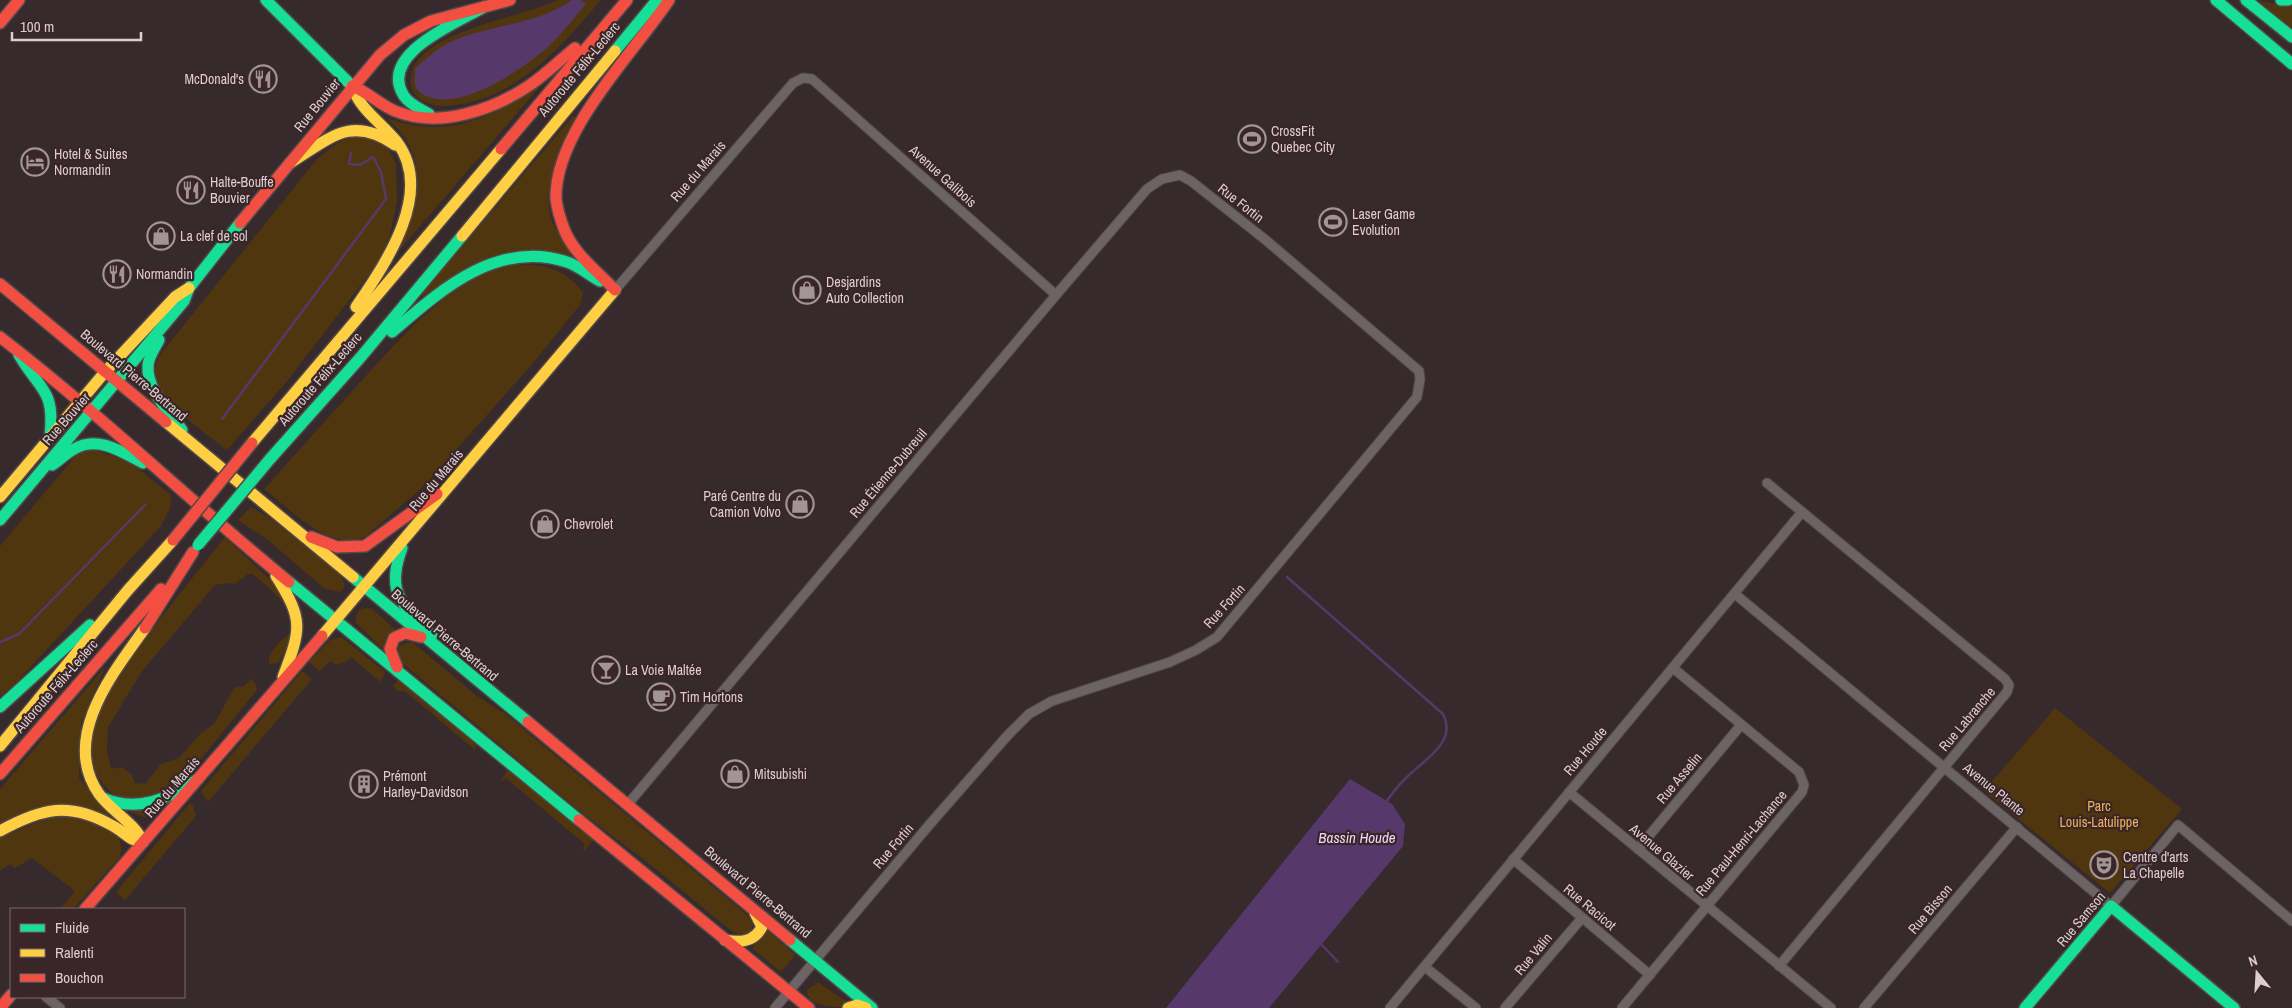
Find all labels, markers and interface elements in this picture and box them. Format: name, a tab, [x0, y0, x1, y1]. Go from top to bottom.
scale bar	[12, 10, 141, 42]
text: 100 m	[20, 16, 54, 37]
street label: Autoroute Félix-Leclerc	[533, 18, 624, 121]
restaurant icon: McDonald's	[248, 64, 278, 94]
place label: McDonald's	[184, 70, 244, 88]
street label: Rue Bouvier	[290, 74, 344, 135]
place label: CrossFit Quebec City	[1271, 122, 1335, 156]
sports icon: CrossFit Quebec City	[1237, 124, 1267, 154]
street label: Rue du Marais	[667, 136, 730, 205]
street label: Avenue Galibois	[905, 140, 981, 211]
place label: Hotel & Suites Normandin	[54, 145, 128, 179]
hotel icon: Hotel & Suites Normandin	[20, 147, 50, 177]
place label: Halte-Bouffe Bouvier	[210, 173, 274, 207]
restaurant icon: Halte-Bouffe Bouvier	[176, 175, 206, 205]
street label: Rue Fortin	[1214, 179, 1268, 227]
place label: Laser Game Evolution	[1352, 205, 1415, 239]
sports icon: Laser Game Evolution	[1318, 207, 1348, 237]
shop icon: La clef de sol	[146, 221, 176, 251]
place label: La clef de sol	[180, 227, 248, 245]
restaurant icon: Normandin	[102, 259, 132, 289]
place label: Normandin	[136, 265, 193, 283]
place label: Desjardins Auto Collection	[825, 273, 904, 307]
shop icon: Desjardins Auto Collection	[792, 275, 822, 305]
street label: Boulevard Pierre-Bertrand	[77, 325, 191, 425]
street label: Autoroute Félix-Leclerc	[274, 328, 366, 430]
street label: Rue Bouvier	[38, 389, 94, 449]
street label: Rue Étienne-Dubreuil	[845, 425, 931, 521]
street label: Rue du Marais	[405, 445, 467, 515]
place label: Paré Centre du Camion Volvo	[703, 487, 781, 521]
shop icon: Paré Centre du Camion Volvo	[785, 489, 815, 519]
shop icon: Chevrolet	[530, 509, 560, 539]
place label: Chevrolet	[564, 515, 613, 533]
street label: Rue Fortin	[1199, 580, 1249, 632]
street label: Boulevard Pierre-Bertrand	[388, 585, 502, 685]
street label: Autoroute Félix-Leclerc	[10, 635, 102, 737]
bar icon: La Voie Maltée	[591, 655, 621, 685]
place label: La Voie Maltée	[625, 661, 702, 679]
cafe icon: Tim Hortons	[646, 682, 676, 712]
street label: Rue Labranche	[1935, 683, 1999, 755]
place label: Tim Hortons	[680, 688, 743, 706]
street label: Rue Houde	[1559, 723, 1611, 779]
street label: Rue Asselin	[1652, 749, 1706, 807]
street label: Rue du Marais	[141, 752, 204, 821]
street label: Avenue Plante	[1959, 758, 2029, 819]
shop icon: Mitsubishi	[720, 759, 750, 789]
place label: Mitsubishi	[754, 765, 807, 783]
place label: Prémont Harley-Davidson	[383, 767, 468, 801]
building icon: Prémont Harley-Davidson	[349, 769, 379, 799]
street label: Rue Paul-Henri-Lachance	[1691, 786, 1791, 900]
park label: Parc Louis-Latulippe	[2059, 797, 2139, 831]
street label: Avenue Glazier	[1625, 819, 1698, 884]
street label: Rue Fortin	[869, 820, 917, 872]
water label: Bassin Houde	[1318, 827, 1396, 848]
street label: Boulevard Pierre-Bertrand	[701, 842, 815, 942]
place label: Centre d'arts La Chapelle	[2123, 848, 2189, 882]
theatre icon: Centre d'arts La Chapelle	[2089, 850, 2119, 880]
street label: Rue Racicot	[1560, 880, 1620, 934]
street label: Rue Bisson	[1904, 880, 1956, 938]
street label: Rue Samson	[2053, 888, 2109, 950]
legend	[10, 908, 185, 998]
text: Fluide	[55, 917, 89, 938]
street label: Rue Valin	[1510, 929, 1556, 979]
text: Ralenti	[55, 942, 94, 963]
north arrow	[2232, 948, 2282, 998]
text: N	[2246, 951, 2260, 970]
text: Bouchon	[55, 967, 104, 988]

